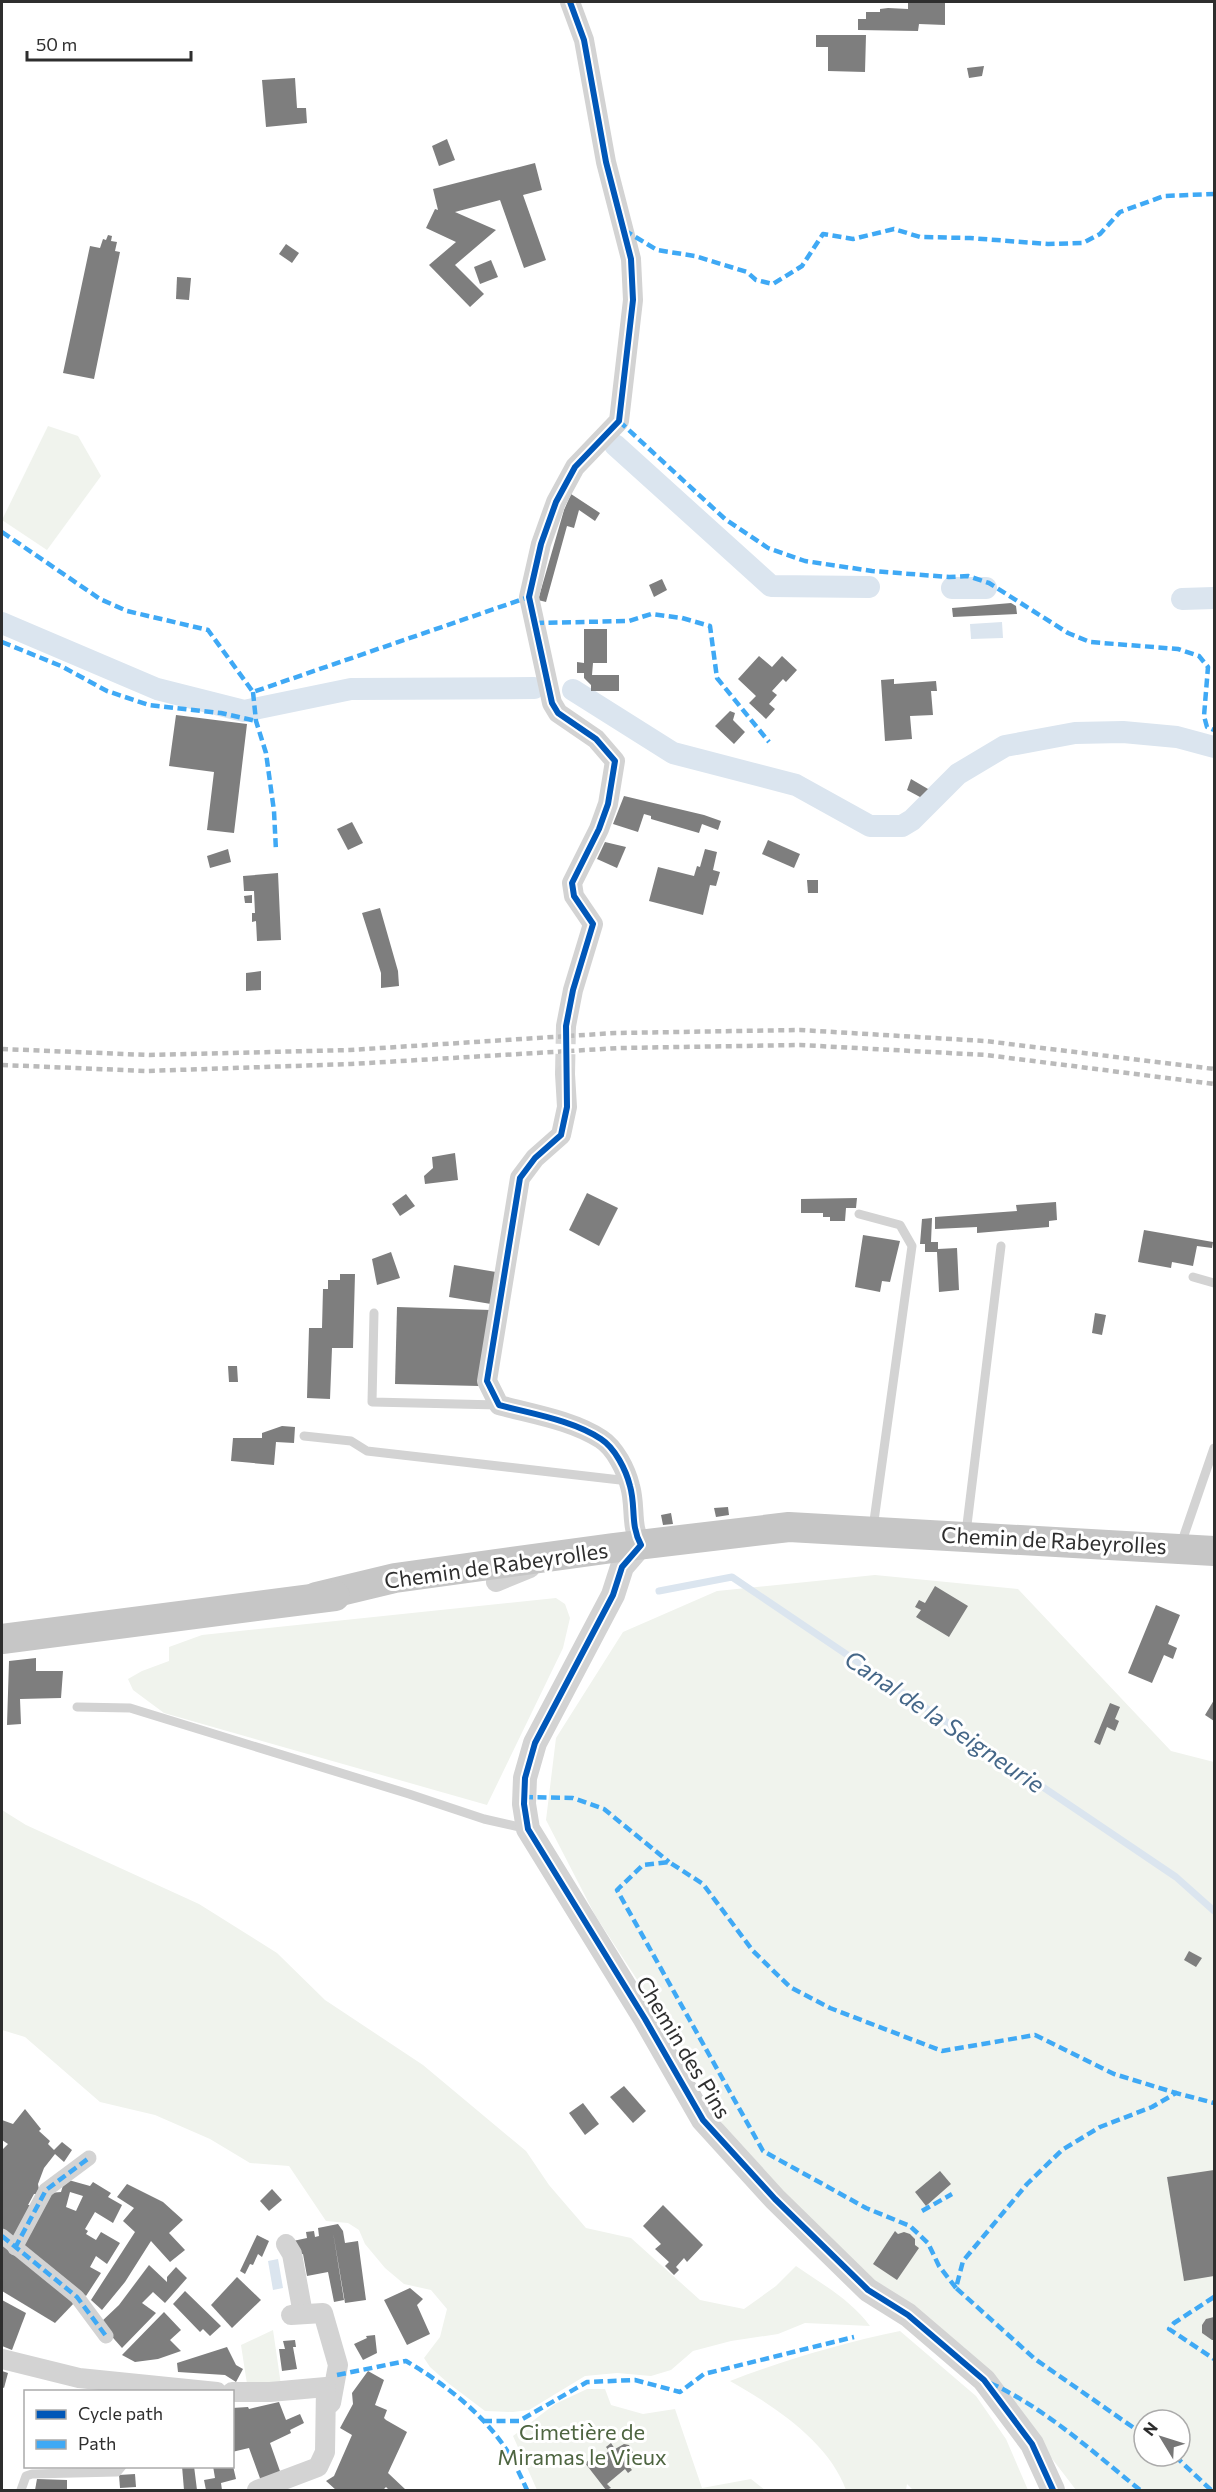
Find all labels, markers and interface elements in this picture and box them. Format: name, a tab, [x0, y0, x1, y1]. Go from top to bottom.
scale bar	[27, 24, 190, 62]
text: 50 m	[36, 33, 77, 55]
street label: Chemin de Rabeyrolles	[941, 1521, 1167, 1559]
street label: Chemin de Rabeyrolles	[382, 1536, 610, 1594]
water label: Canal de la Seigneurie	[840, 1643, 1051, 1799]
street label: Chemin des Pins	[631, 1971, 737, 2123]
legend	[24, 2390, 234, 2468]
text: Cycle path	[78, 2402, 163, 2424]
north arrow	[1132, 2408, 1192, 2468]
park label: Cimetière de Miramas le Vieux	[497, 2418, 667, 2470]
text: N	[1139, 2418, 1161, 2439]
text: Path	[78, 2432, 116, 2454]

